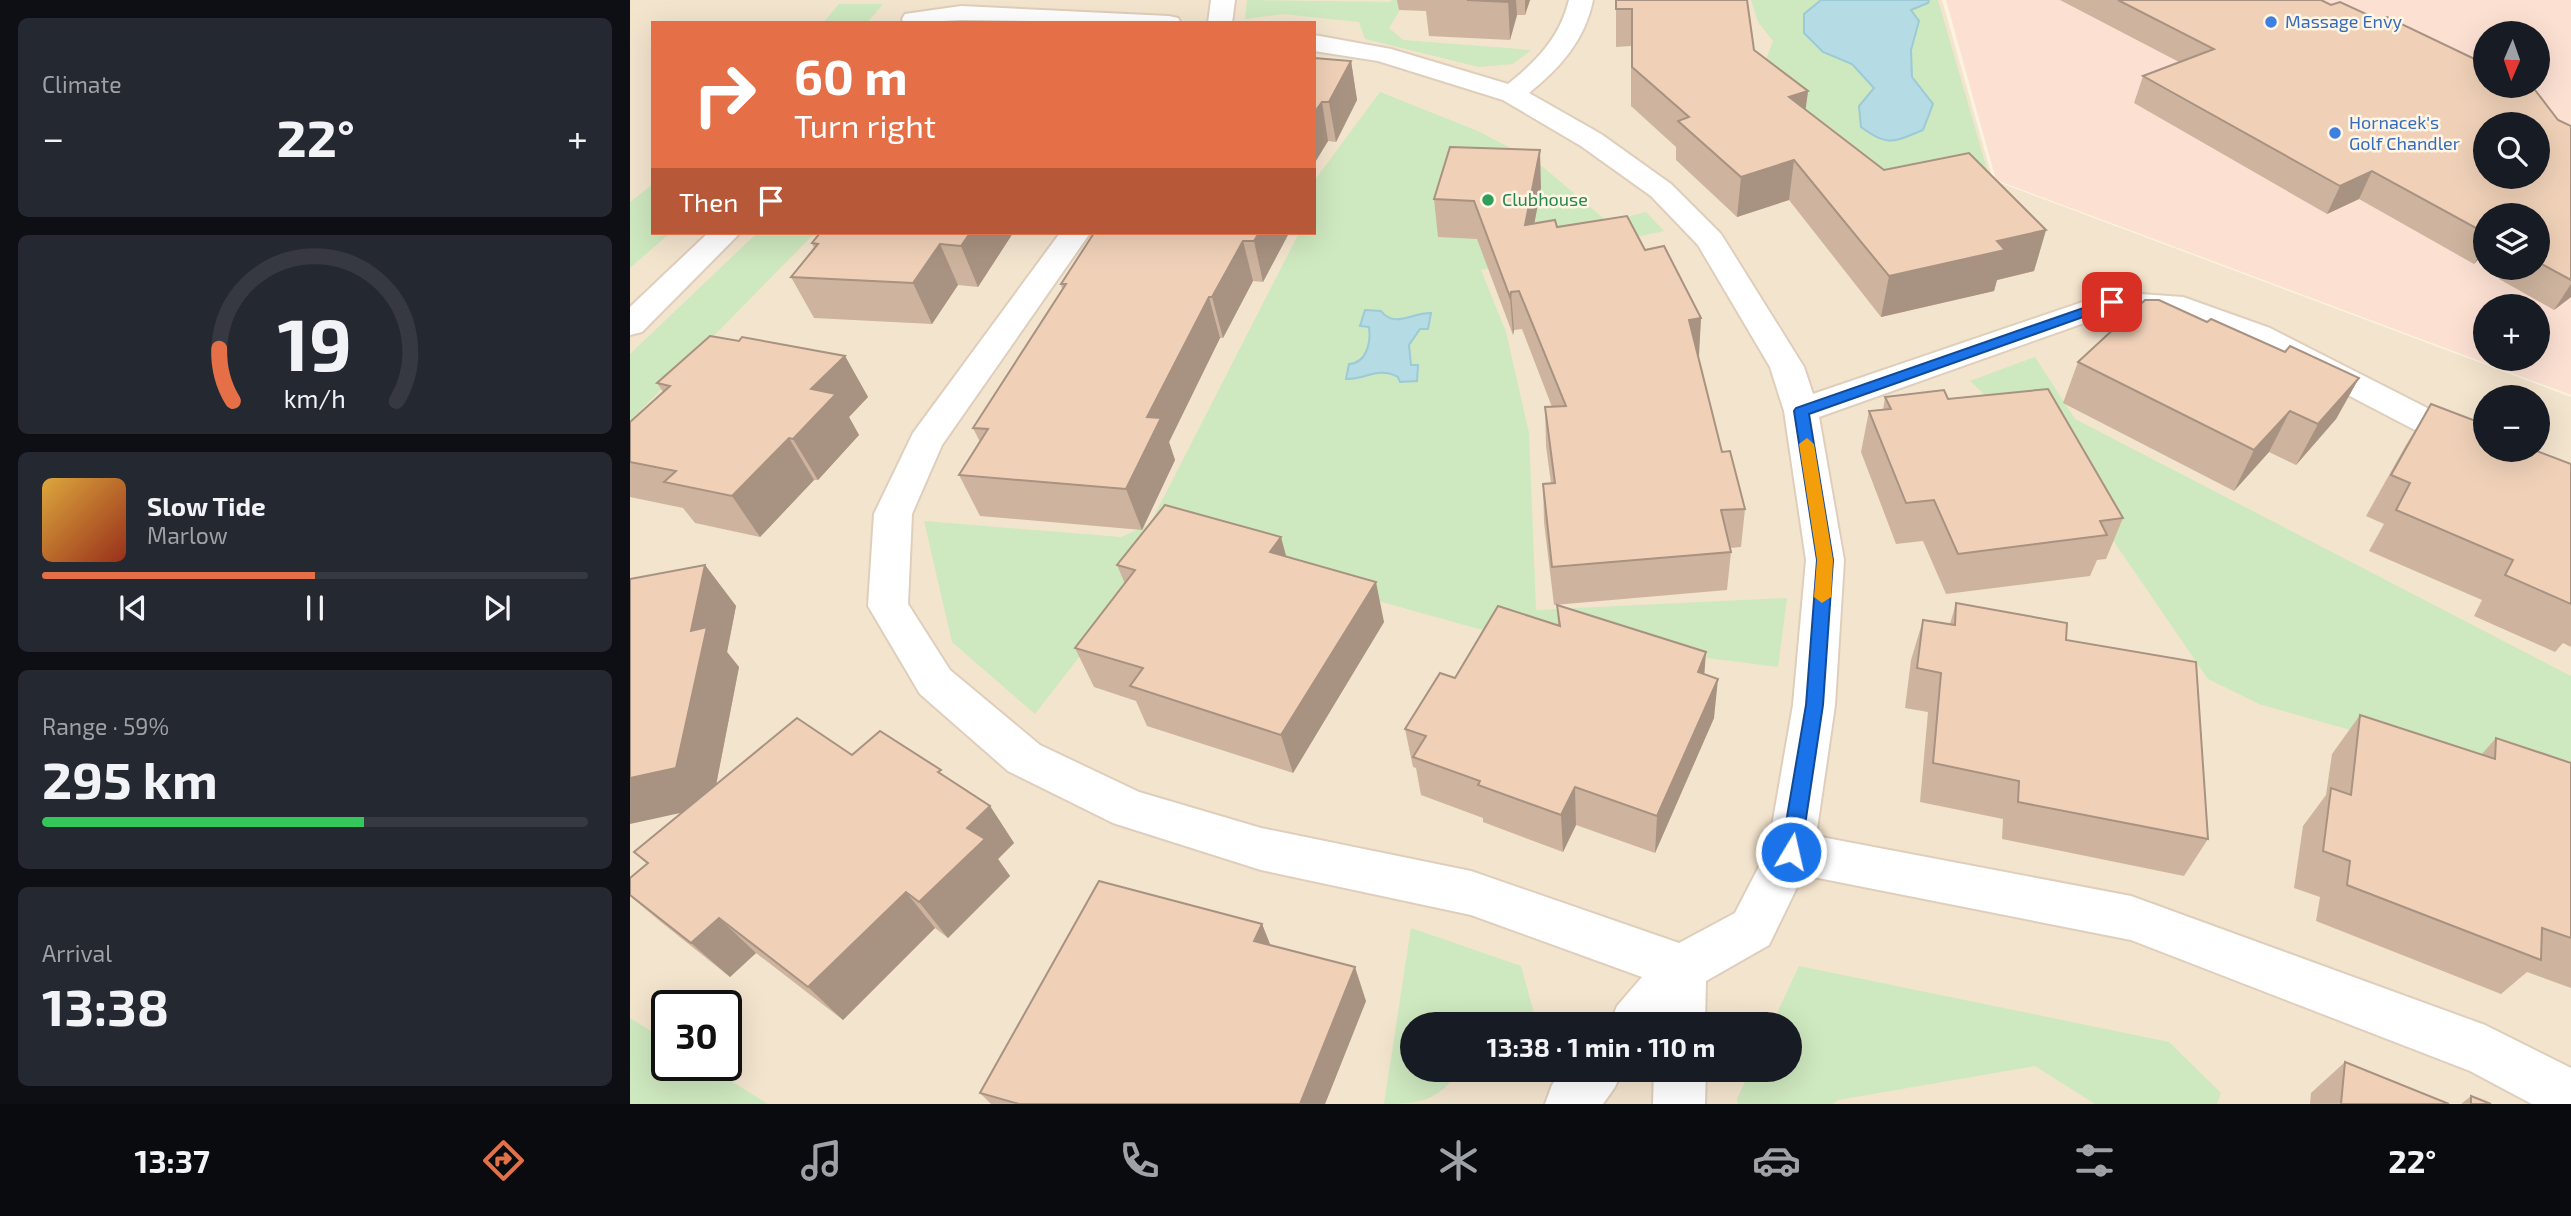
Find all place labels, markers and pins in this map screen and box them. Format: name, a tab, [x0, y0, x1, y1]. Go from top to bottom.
place label: Massage Envy	[2285, 10, 2403, 32]
marker: Massage Envy	[2263, 14, 2279, 30]
place label: Hornacek's Golf Chandler	[2349, 111, 2460, 154]
marker: Hornacek's Golf Chandler	[2327, 125, 2343, 141]
place label: Clubhouse	[1502, 188, 1588, 210]
marker: Clubhouse	[1480, 192, 1496, 208]
pin	[2082, 272, 2142, 332]

